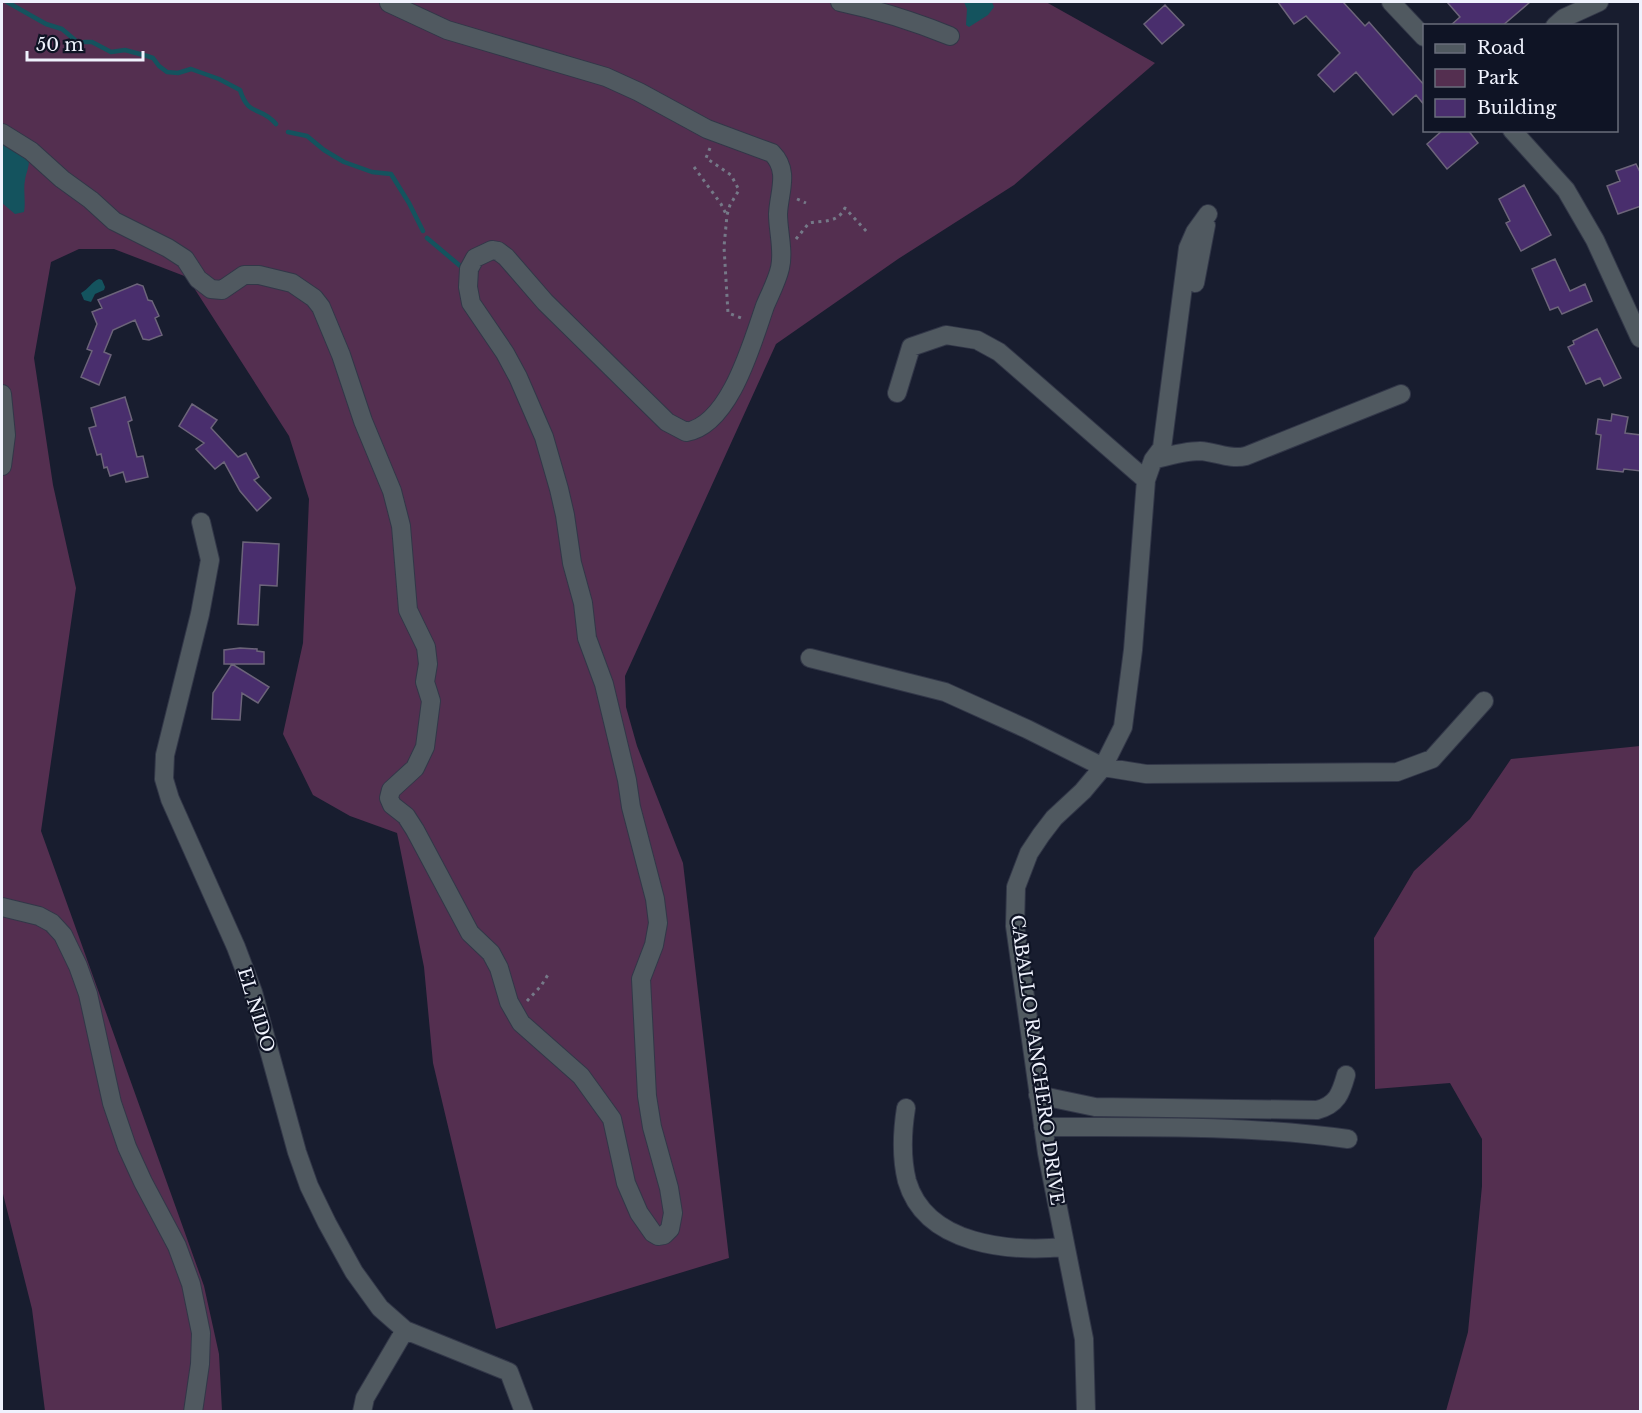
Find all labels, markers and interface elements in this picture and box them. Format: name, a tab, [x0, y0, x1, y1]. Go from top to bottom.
scale bar	[27, 24, 142, 62]
legend	[1423, 24, 1618, 132]
text: 50 m	[36, 34, 84, 56]
text: Road	[1477, 37, 1525, 59]
text: Park	[1477, 67, 1519, 89]
text: Building	[1477, 97, 1556, 119]
street label: CABALLO RANCHERO DRIVE	[1006, 913, 1068, 1207]
street label: EL NIDO	[233, 965, 279, 1055]

